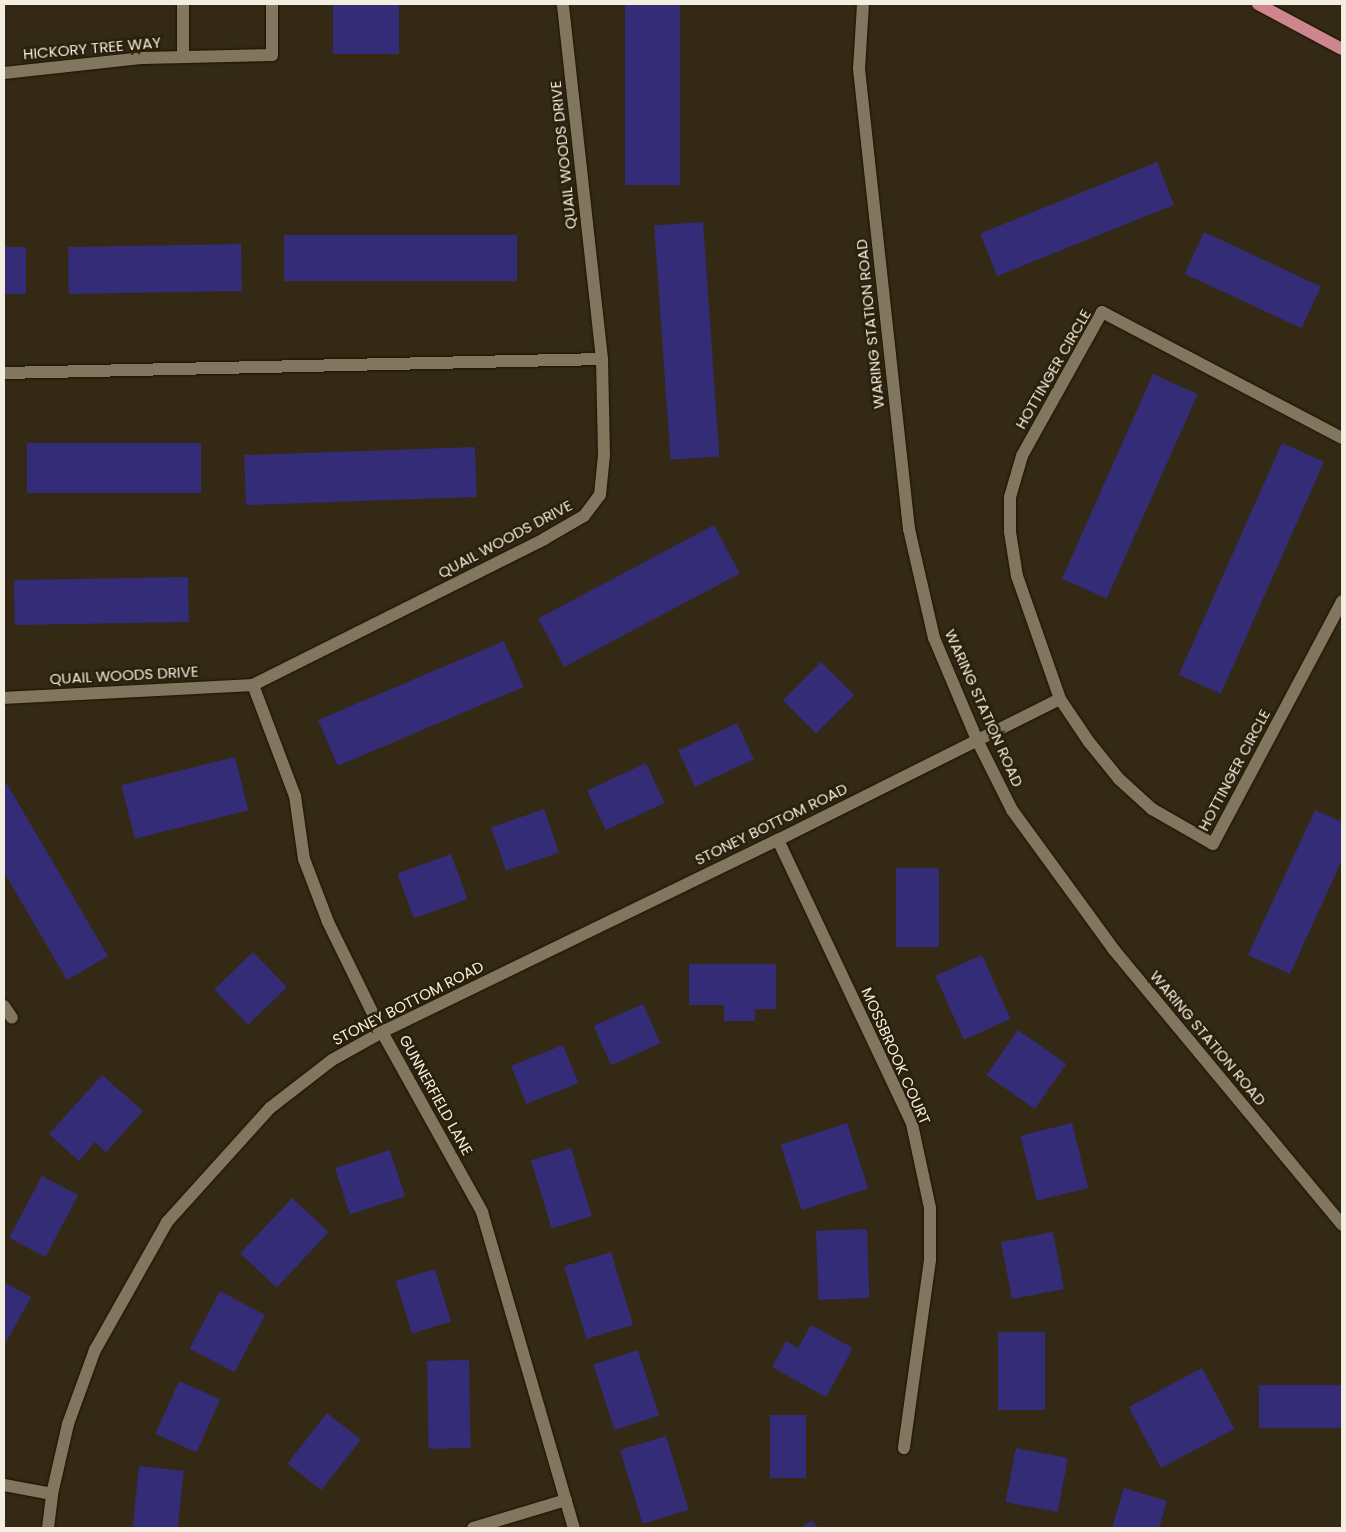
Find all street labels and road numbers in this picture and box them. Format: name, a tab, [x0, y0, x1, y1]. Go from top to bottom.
street label: HICKORY TREE WAY	[22, 33, 162, 63]
street label: QUAIL WOODS DRIVE	[546, 80, 580, 230]
street label: WARING STATION ROAD	[852, 238, 888, 410]
street label: HOTTINGER CIRCLE	[1011, 306, 1095, 432]
street label: QUAIL WOODS DRIVE	[435, 496, 575, 582]
street label: WARING STATION ROAD	[941, 626, 1027, 790]
street label: QUAIL WOODS DRIVE	[49, 662, 199, 688]
street label: HOTTINGER CIRCLE	[1194, 706, 1274, 834]
street label: STONEY BOTTOM ROAD	[692, 779, 850, 869]
street label: STONEY BOTTOM ROAD	[329, 957, 487, 1049]
street label: WARING STATION ROAD	[1146, 967, 1270, 1109]
street label: MOSSBROOK COURT	[858, 985, 934, 1127]
street label: GUNNERFIELD LANE	[396, 1032, 476, 1158]

